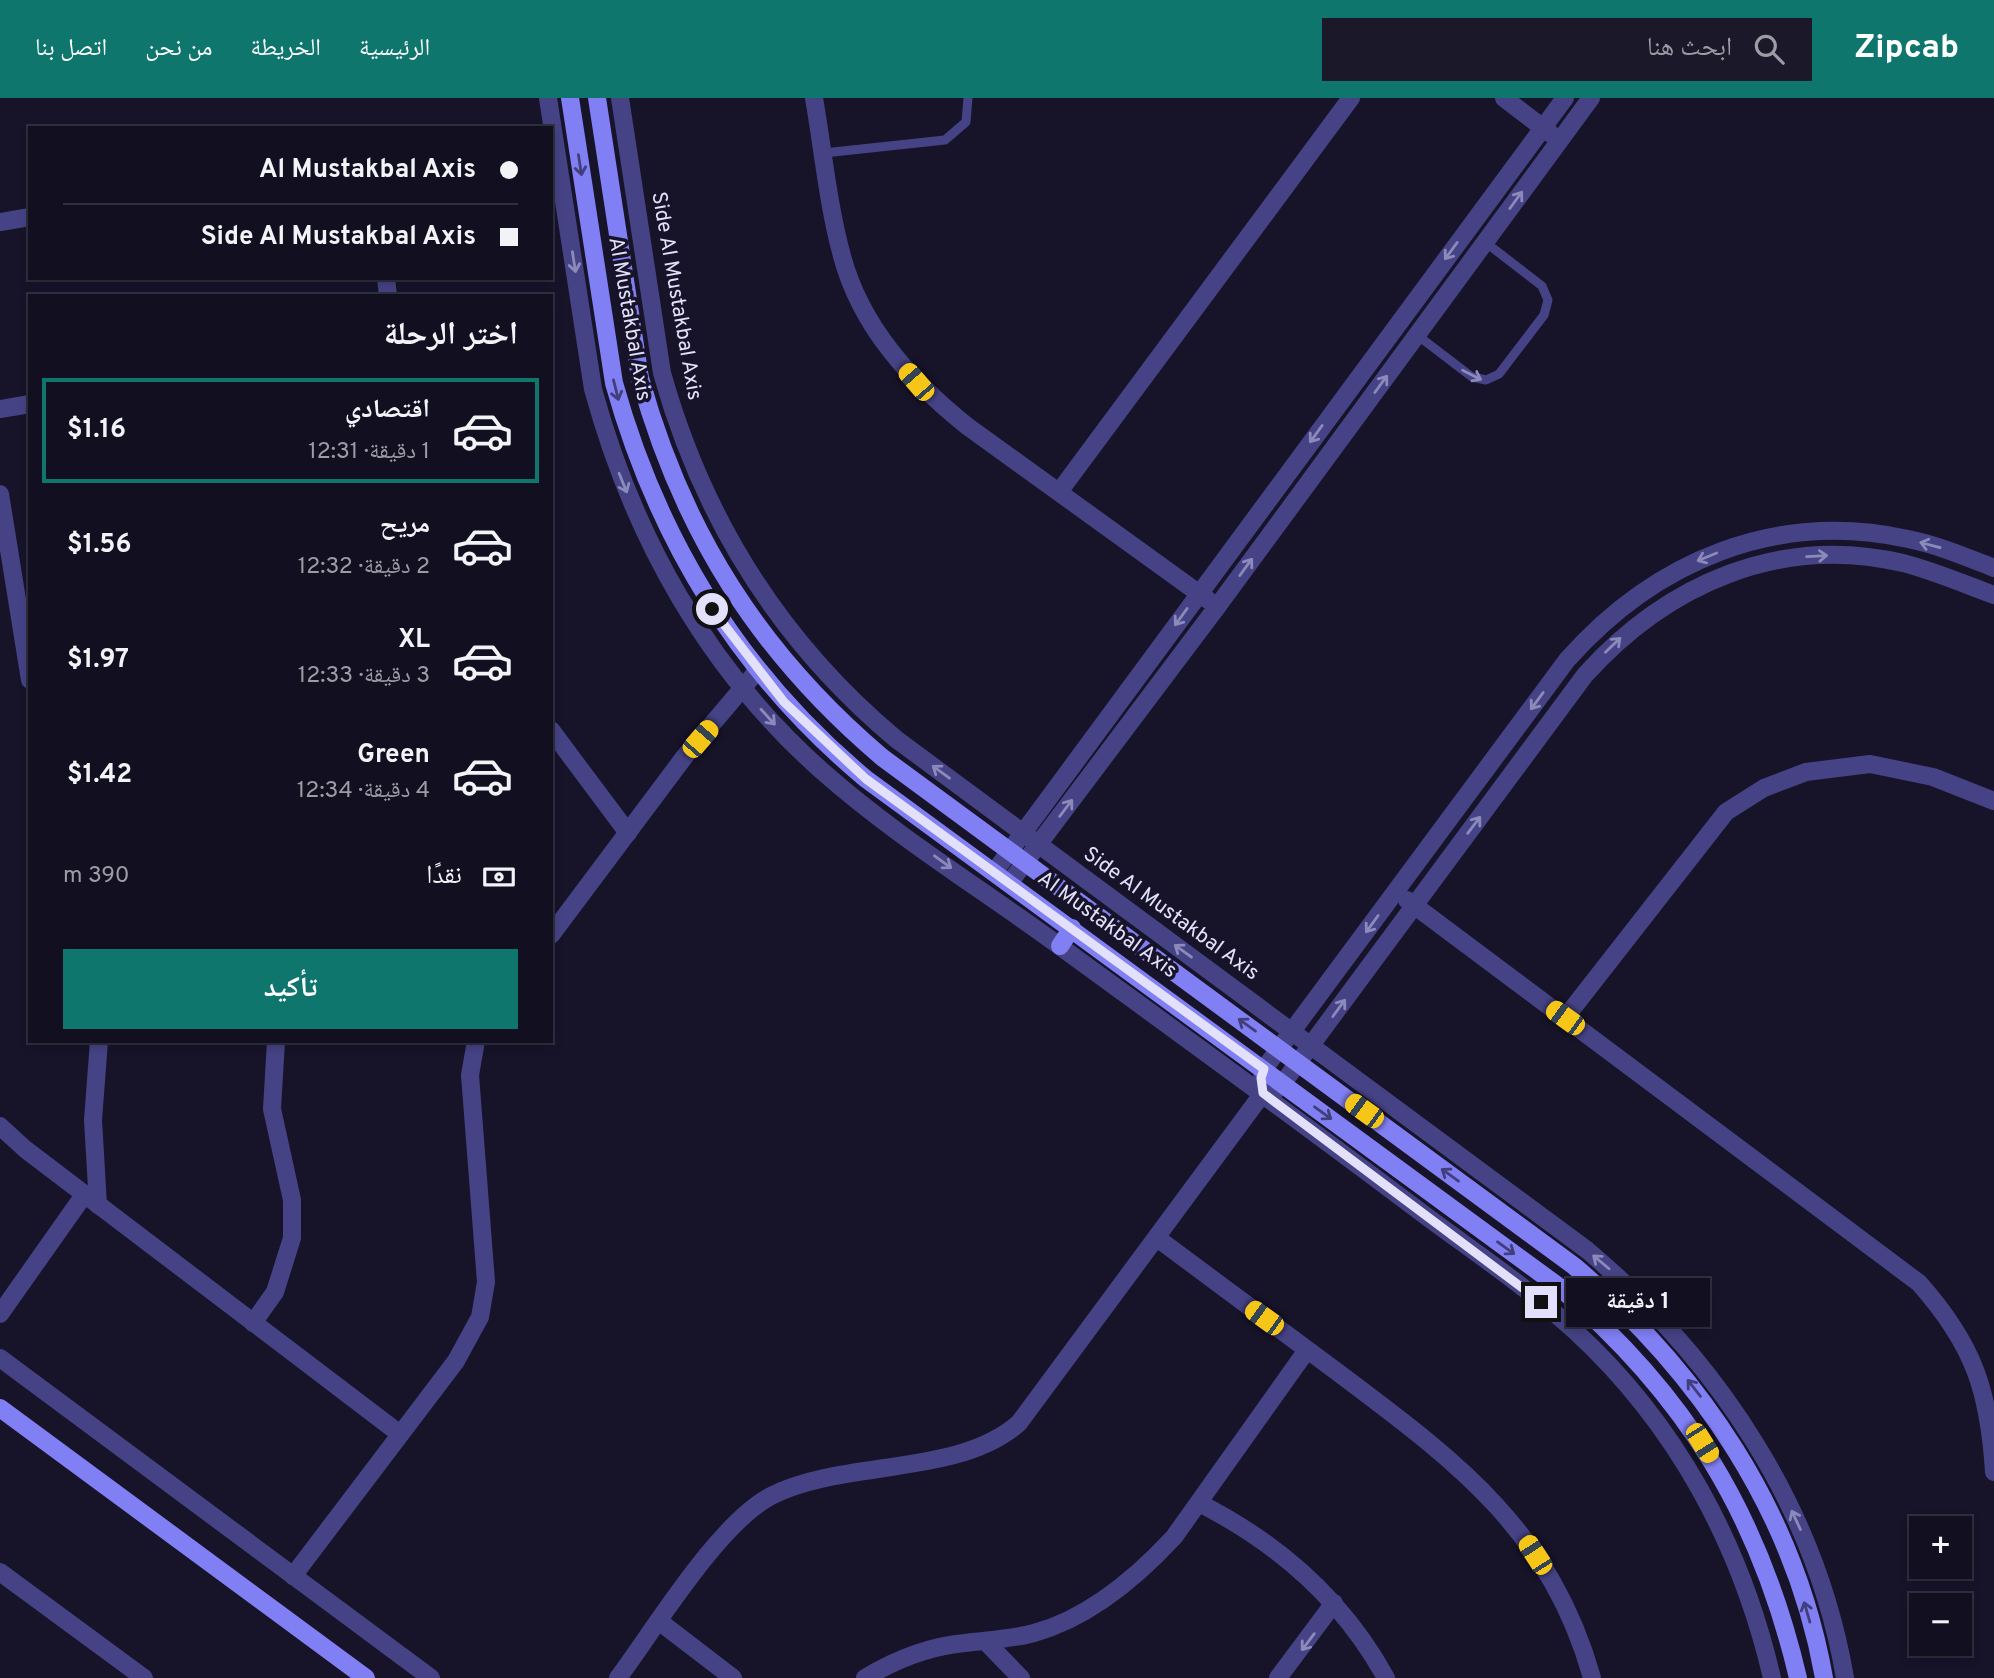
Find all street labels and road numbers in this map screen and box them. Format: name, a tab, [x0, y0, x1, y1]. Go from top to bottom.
street label: Side Al Mustakbal Axis	[644, 190, 708, 402]
street label: Al Mustakbal Axis	[601, 235, 657, 403]
street label: Side Al Mustakbal Axis	[1078, 841, 1264, 987]
street label: Al Mustakbal Axis	[1032, 866, 1182, 984]

